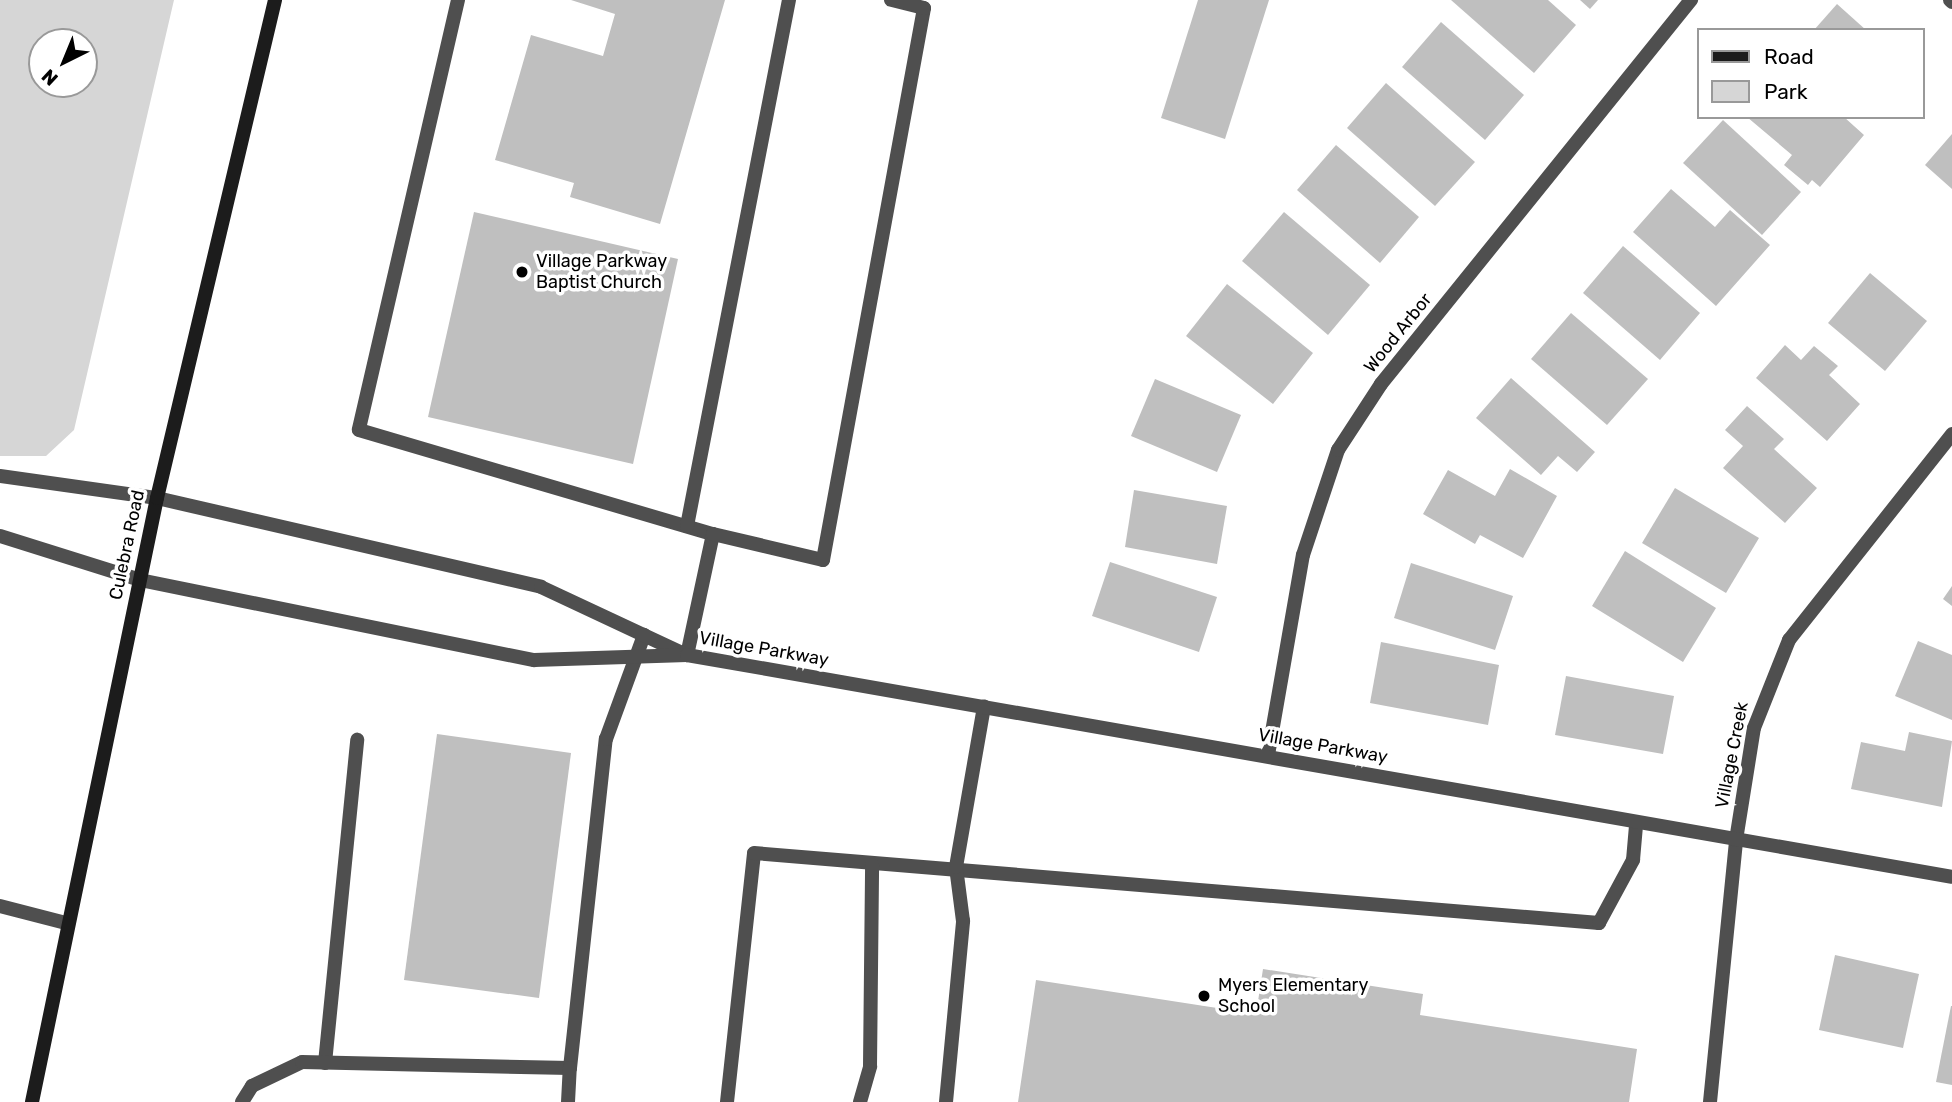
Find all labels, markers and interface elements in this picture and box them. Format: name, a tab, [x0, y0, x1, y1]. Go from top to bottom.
north arrow	[28, 28, 98, 98]
legend	[1696, 28, 1924, 119]
text: Road	[1764, 44, 1814, 69]
text: N	[37, 64, 63, 90]
text: Park	[1764, 79, 1808, 104]
place label: Village Parkway Baptist Church	[536, 251, 667, 294]
marker: Village Parkway Baptist Church	[514, 264, 530, 280]
street label: Wood Arbor	[1359, 289, 1437, 377]
street label: Culebra Road	[105, 488, 149, 602]
street label: Village Parkway	[697, 627, 831, 671]
street label: Village Creek	[1711, 700, 1753, 810]
street label: Village Parkway	[1256, 724, 1390, 768]
place label: Myers Elementary School	[1218, 975, 1368, 1018]
marker: Myers Elementary School	[1196, 988, 1212, 1004]

